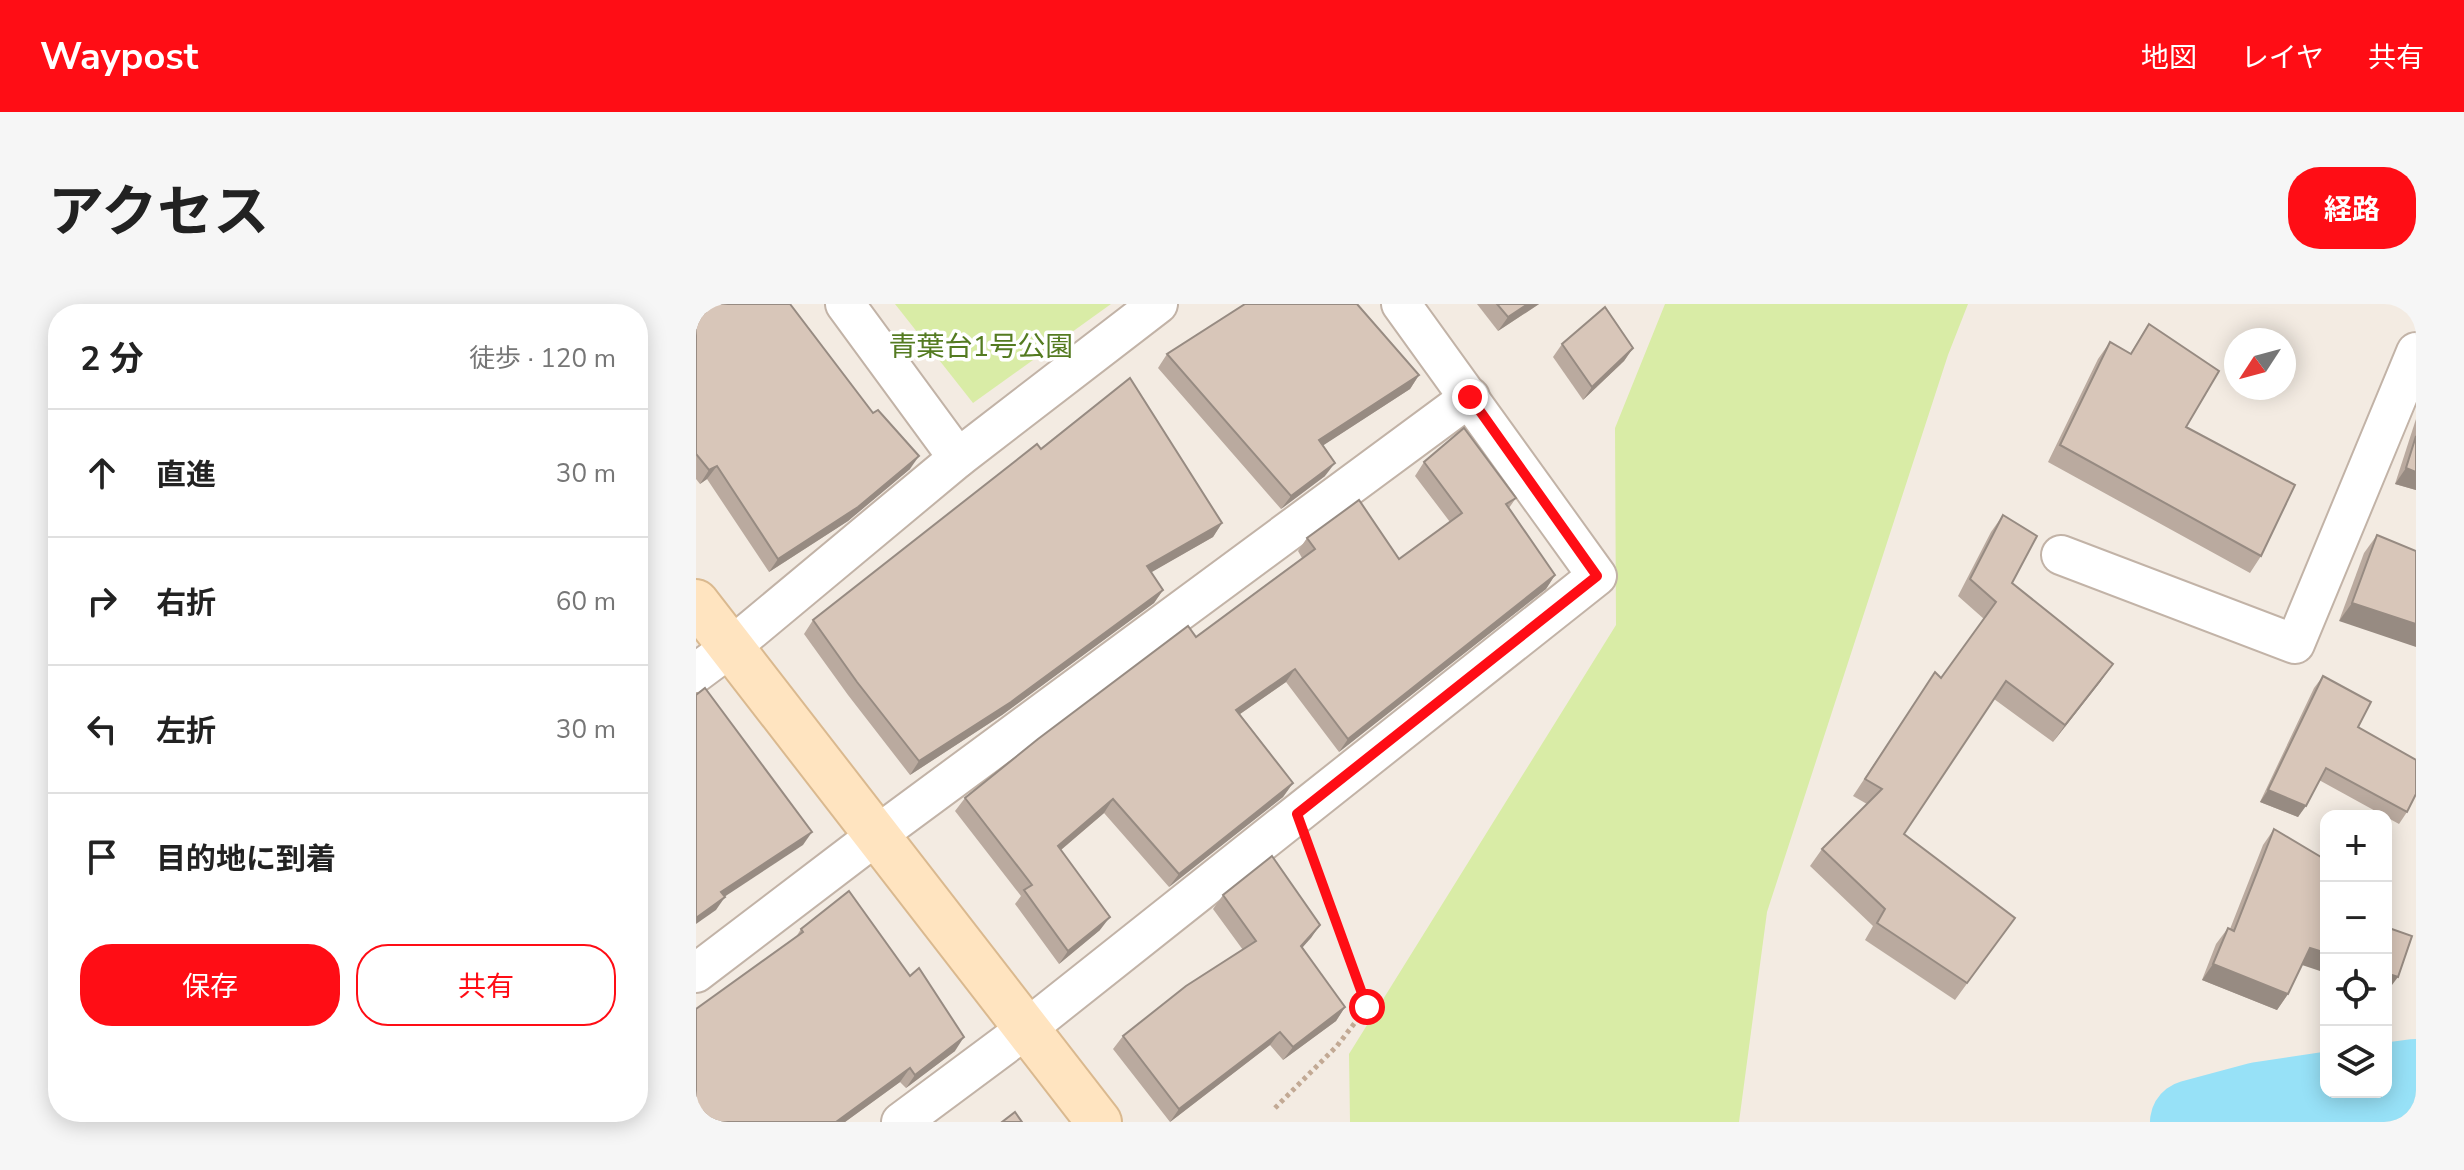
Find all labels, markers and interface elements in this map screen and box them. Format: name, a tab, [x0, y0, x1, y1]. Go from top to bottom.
text: Waypost	[40, 31, 198, 82]
text: 地図	[2141, 39, 2197, 77]
text: レイヤ	[2241, 39, 2324, 77]
text: 共有	[2368, 39, 2424, 77]
button: 経路	[2288, 167, 2416, 249]
text: アクセス	[48, 174, 269, 251]
park label: 青葉台1号公園	[889, 328, 1073, 366]
north arrow	[2224, 328, 2296, 400]
text: 2 分	[80, 336, 144, 382]
text: 徒歩 · 120 m	[469, 341, 616, 376]
route end	[1452, 379, 1488, 415]
icon: ahead	[80, 451, 124, 495]
text: 直進	[156, 455, 216, 496]
text: 30 m	[556, 456, 616, 491]
icon: right	[80, 579, 124, 623]
text: 右折	[156, 583, 216, 624]
text: 60 m	[556, 584, 616, 619]
icon: left	[80, 707, 124, 751]
text: 左折	[156, 711, 216, 752]
text: 30 m	[556, 712, 616, 747]
map controls	[2320, 810, 2392, 1098]
button: +	[2320, 810, 2392, 882]
icon: arrive	[80, 835, 124, 879]
text: 目的地に到着	[156, 839, 336, 880]
button: −	[2320, 882, 2392, 954]
button: 保存	[80, 944, 340, 1026]
button: 共有	[356, 944, 616, 1026]
button: locate	[2320, 954, 2392, 1026]
route start	[1349, 989, 1385, 1025]
button: layers	[2320, 1026, 2392, 1098]

